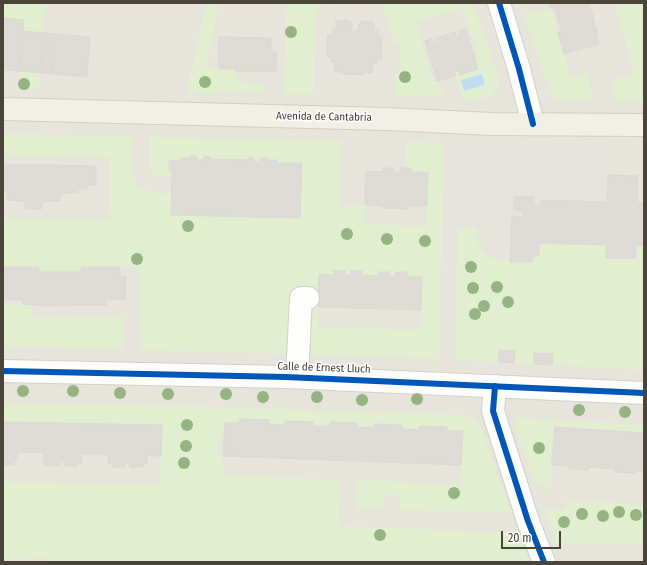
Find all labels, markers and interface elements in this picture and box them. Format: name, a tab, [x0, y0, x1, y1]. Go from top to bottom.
street label: Avenida de Cantabria	[276, 110, 372, 124]
street label: Calle de Ernest Lluch	[277, 360, 371, 376]
scale bar	[503, 523, 563, 549]
text: 20 m	[508, 531, 532, 545]

